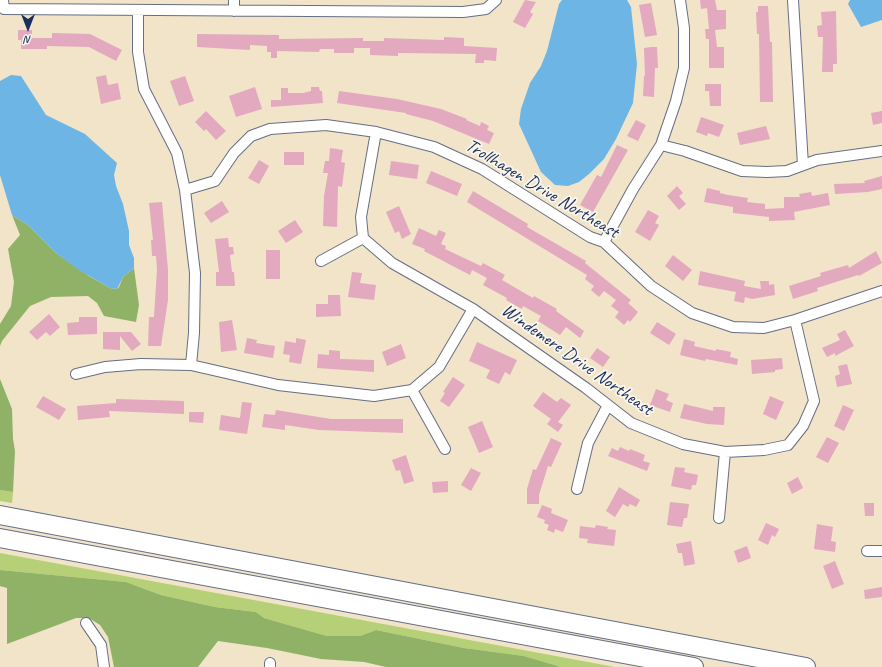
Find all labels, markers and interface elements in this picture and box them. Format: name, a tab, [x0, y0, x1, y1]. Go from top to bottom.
north arrow	[8, 8, 48, 48]
text: N	[25, 33, 31, 47]
street label: Trollhagen Drive Northeast	[461, 134, 623, 244]
street label: Windemere Drive Northeast	[497, 299, 657, 421]

